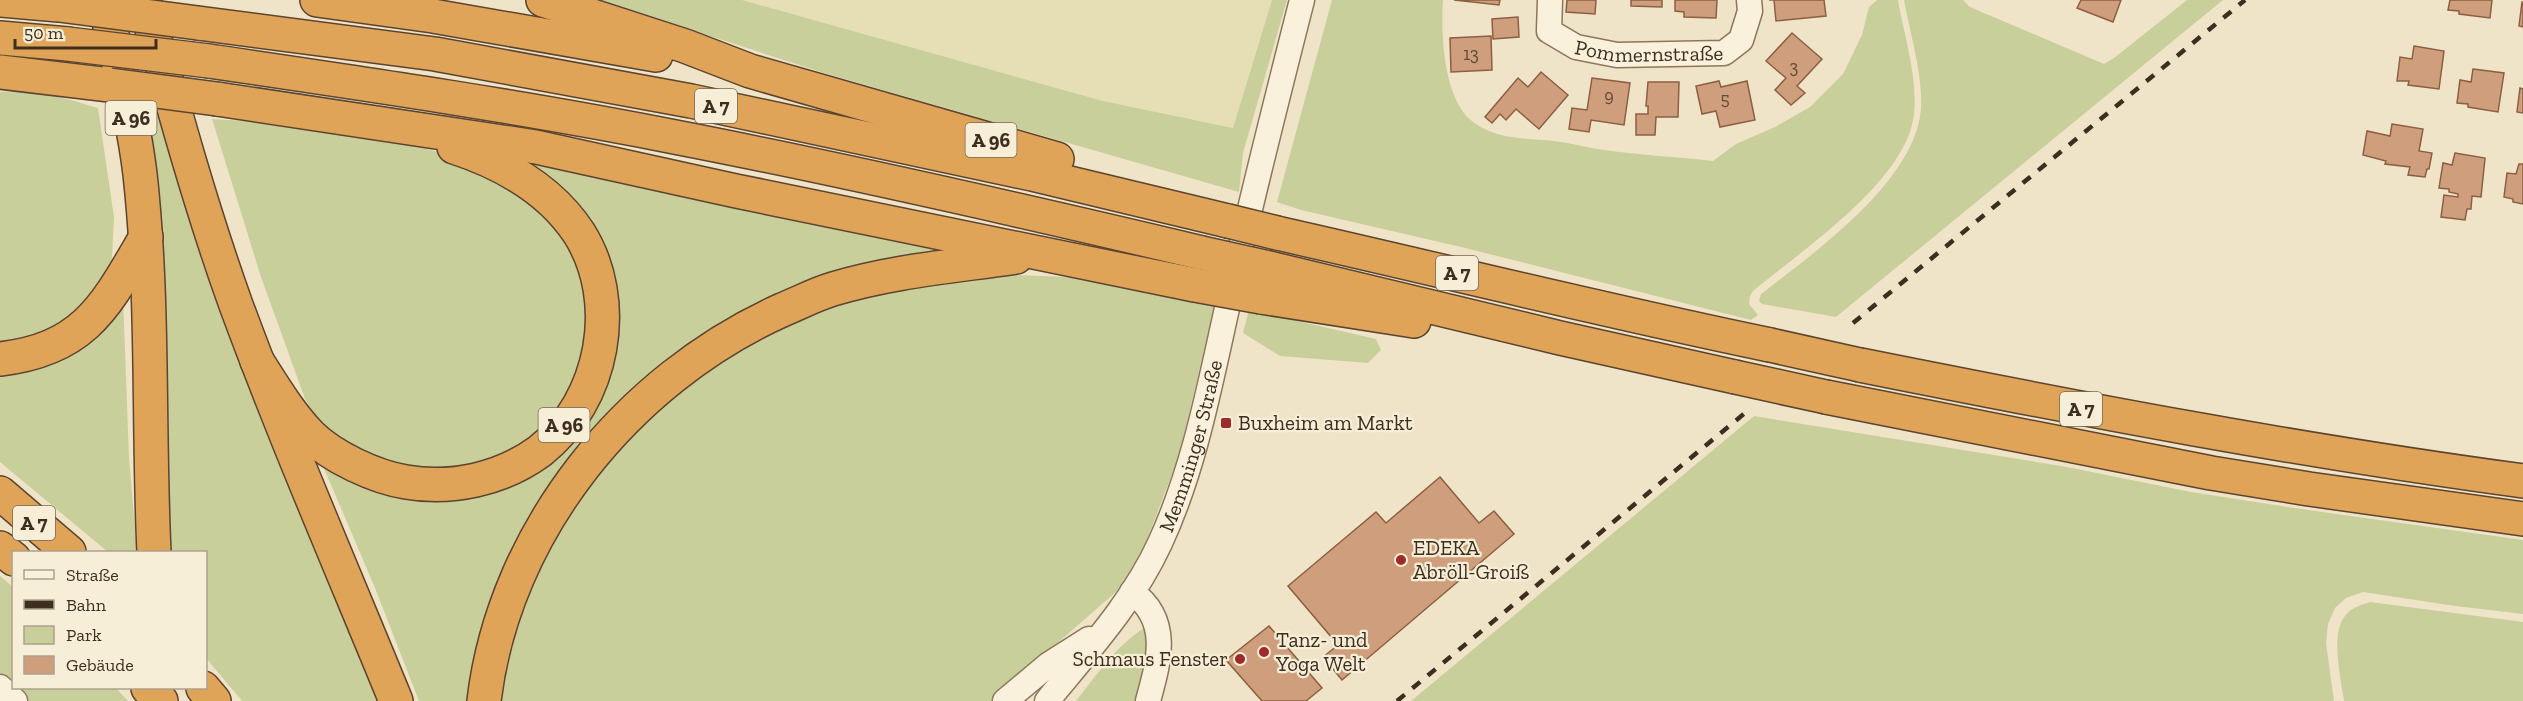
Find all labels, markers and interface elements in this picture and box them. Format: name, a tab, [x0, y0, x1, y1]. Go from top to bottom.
scale bar	[15, 12, 156, 50]
text: 50 m	[24, 22, 64, 44]
street label: Pommernstraße	[1573, 34, 1724, 67]
house number: 13	[1463, 43, 1479, 65]
house number: 3	[1790, 56, 1799, 78]
house number: 9	[1604, 85, 1614, 107]
house number: 5	[1720, 88, 1730, 110]
road number: A 7	[695, 89, 737, 123]
road number: A 96	[106, 101, 156, 135]
road number: A 96	[966, 123, 1016, 157]
road number: A 7	[1436, 256, 1478, 290]
street label: Memminger Straße	[1153, 357, 1227, 536]
road number: A 7	[2060, 392, 2102, 426]
road number: A 96	[538, 408, 590, 442]
place label: Buxheim am Markt	[1238, 410, 1413, 435]
marker: Buxheim am Markt	[1219, 416, 1233, 430]
road number: A 7	[13, 506, 55, 540]
place label: EDEKA Abröll-Groiß	[1413, 535, 1530, 584]
legend	[12, 551, 207, 689]
marker: EDEKA Abröll-Groiß	[1394, 553, 1408, 567]
text: Straße	[66, 564, 119, 586]
text: Bahn	[66, 594, 107, 616]
text: Park	[66, 624, 102, 646]
place label: Tanz- und Yoga Welt	[1275, 627, 1368, 676]
marker: Tanz- und Yoga Welt	[1257, 645, 1271, 659]
place label: Schmaus Fenster	[1072, 646, 1228, 671]
marker: Schmaus Fenster	[1233, 652, 1247, 666]
text: Gebäude	[66, 654, 134, 676]

